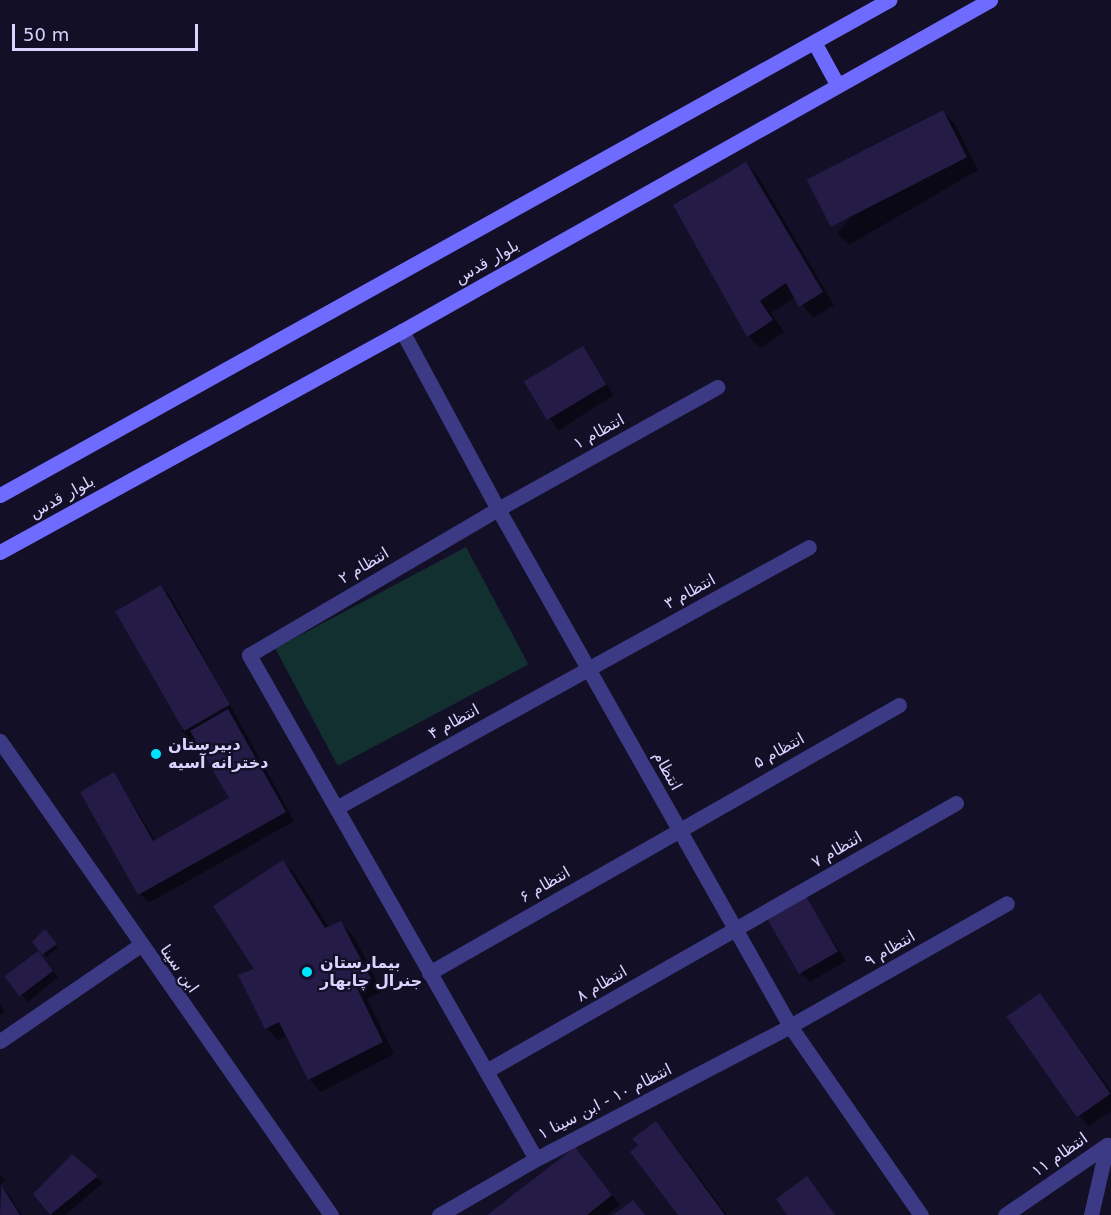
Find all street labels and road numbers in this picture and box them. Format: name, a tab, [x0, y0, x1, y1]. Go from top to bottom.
street label: بلوار قدس	[452, 236, 522, 288]
street label: انتظام ۱	[570, 410, 628, 454]
street label: بلوار قدس	[26, 471, 98, 523]
street label: انتظام ۲	[335, 544, 393, 588]
street label: انتظام ۳	[661, 570, 719, 614]
street label: انتظام ۴	[425, 700, 483, 744]
street label: انتظام ۵	[750, 729, 808, 773]
street label: انتظام	[649, 748, 685, 794]
street label: انتظام ۷	[808, 828, 866, 872]
street label: انتظام ۶	[516, 863, 574, 907]
street label: انتظام ۹	[861, 927, 919, 971]
street label: ابن سینا	[156, 941, 202, 997]
street label: انتظام ۸	[573, 962, 631, 1006]
street label: انتظام ۱۰ - ابن سینا ۱	[535, 1060, 675, 1144]
street label: انتظام ۱۱	[1028, 1129, 1092, 1181]

